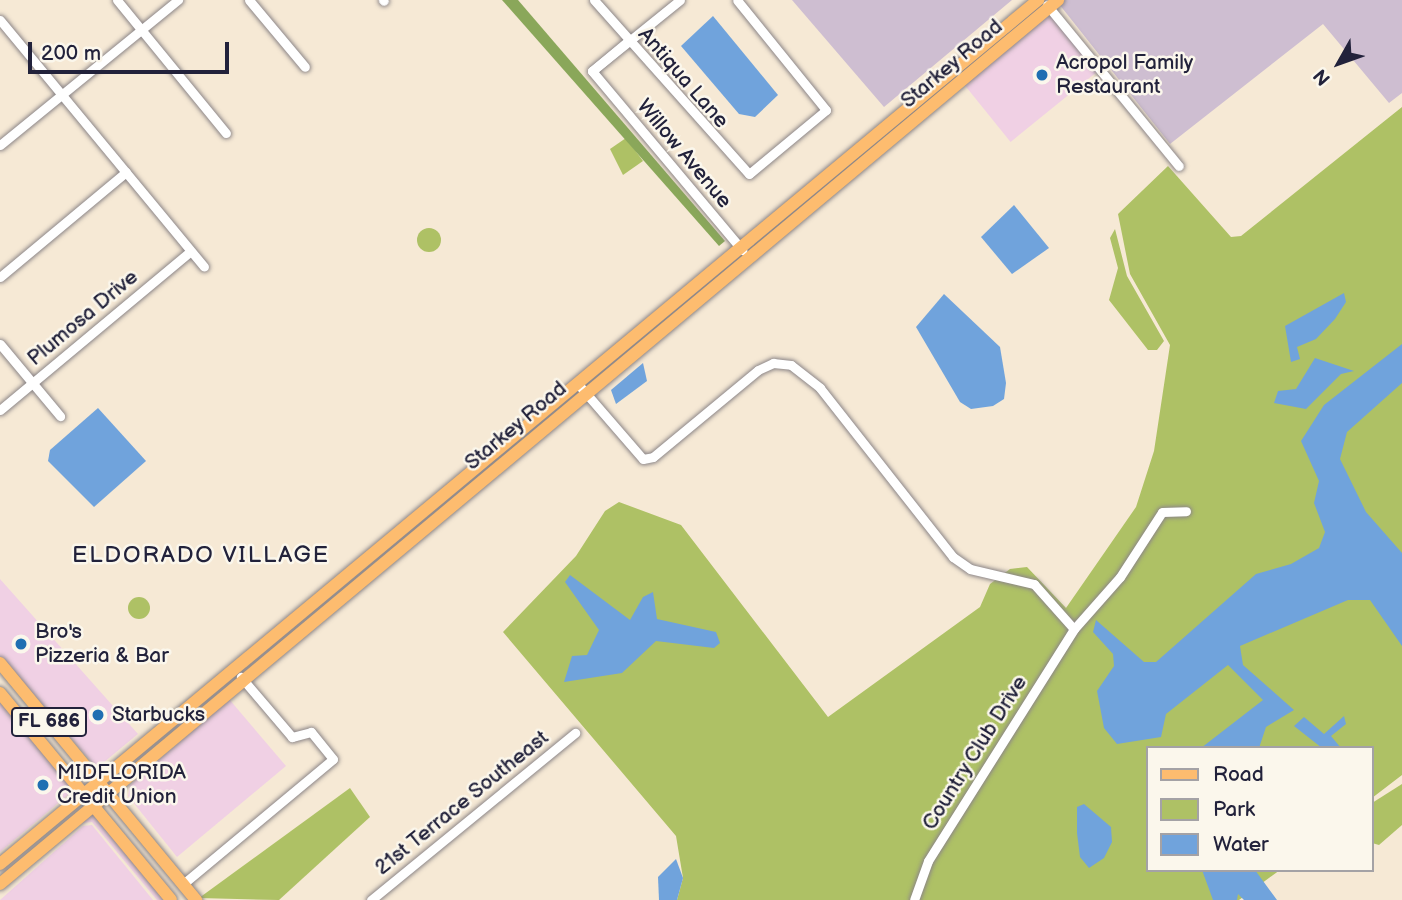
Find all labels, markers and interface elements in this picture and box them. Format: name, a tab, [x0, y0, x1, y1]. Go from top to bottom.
street label: Starkey Road	[896, 14, 1008, 114]
street label: Antiqua Lane	[632, 22, 734, 134]
scale bar	[32, 28, 233, 72]
north arrow	[1304, 28, 1374, 98]
text: 200 m	[41, 41, 101, 66]
place label: Acropol Family Restaurant	[1056, 50, 1193, 100]
text: N	[1309, 64, 1336, 90]
marker: Acropol Family Restaurant	[1034, 67, 1050, 83]
street label: Willow Avenue	[631, 94, 737, 214]
street label: Plumosa Drive	[23, 265, 143, 371]
street label: Starkey Road	[460, 376, 572, 476]
district label: ELDORADO VILLAGE	[74, 541, 328, 569]
place label: Bro's Pizzeria & Bar	[35, 619, 169, 669]
marker: Bro's Pizzeria & Bar	[13, 636, 29, 652]
street label: Country Club Drive	[917, 671, 1033, 835]
place label: Starbucks	[112, 702, 205, 728]
road number: FL 686	[10, 706, 88, 737]
marker: Starbucks	[90, 707, 106, 723]
street label: 21st Terrace Southeast	[370, 725, 554, 881]
legend	[1146, 746, 1374, 872]
place label: MIDFLORIDA Credit Union	[57, 760, 186, 810]
text: Road	[1213, 762, 1264, 787]
marker: MIDFLORIDA Credit Union	[35, 777, 51, 793]
text: Park	[1213, 797, 1255, 822]
text: Water	[1213, 832, 1269, 857]

